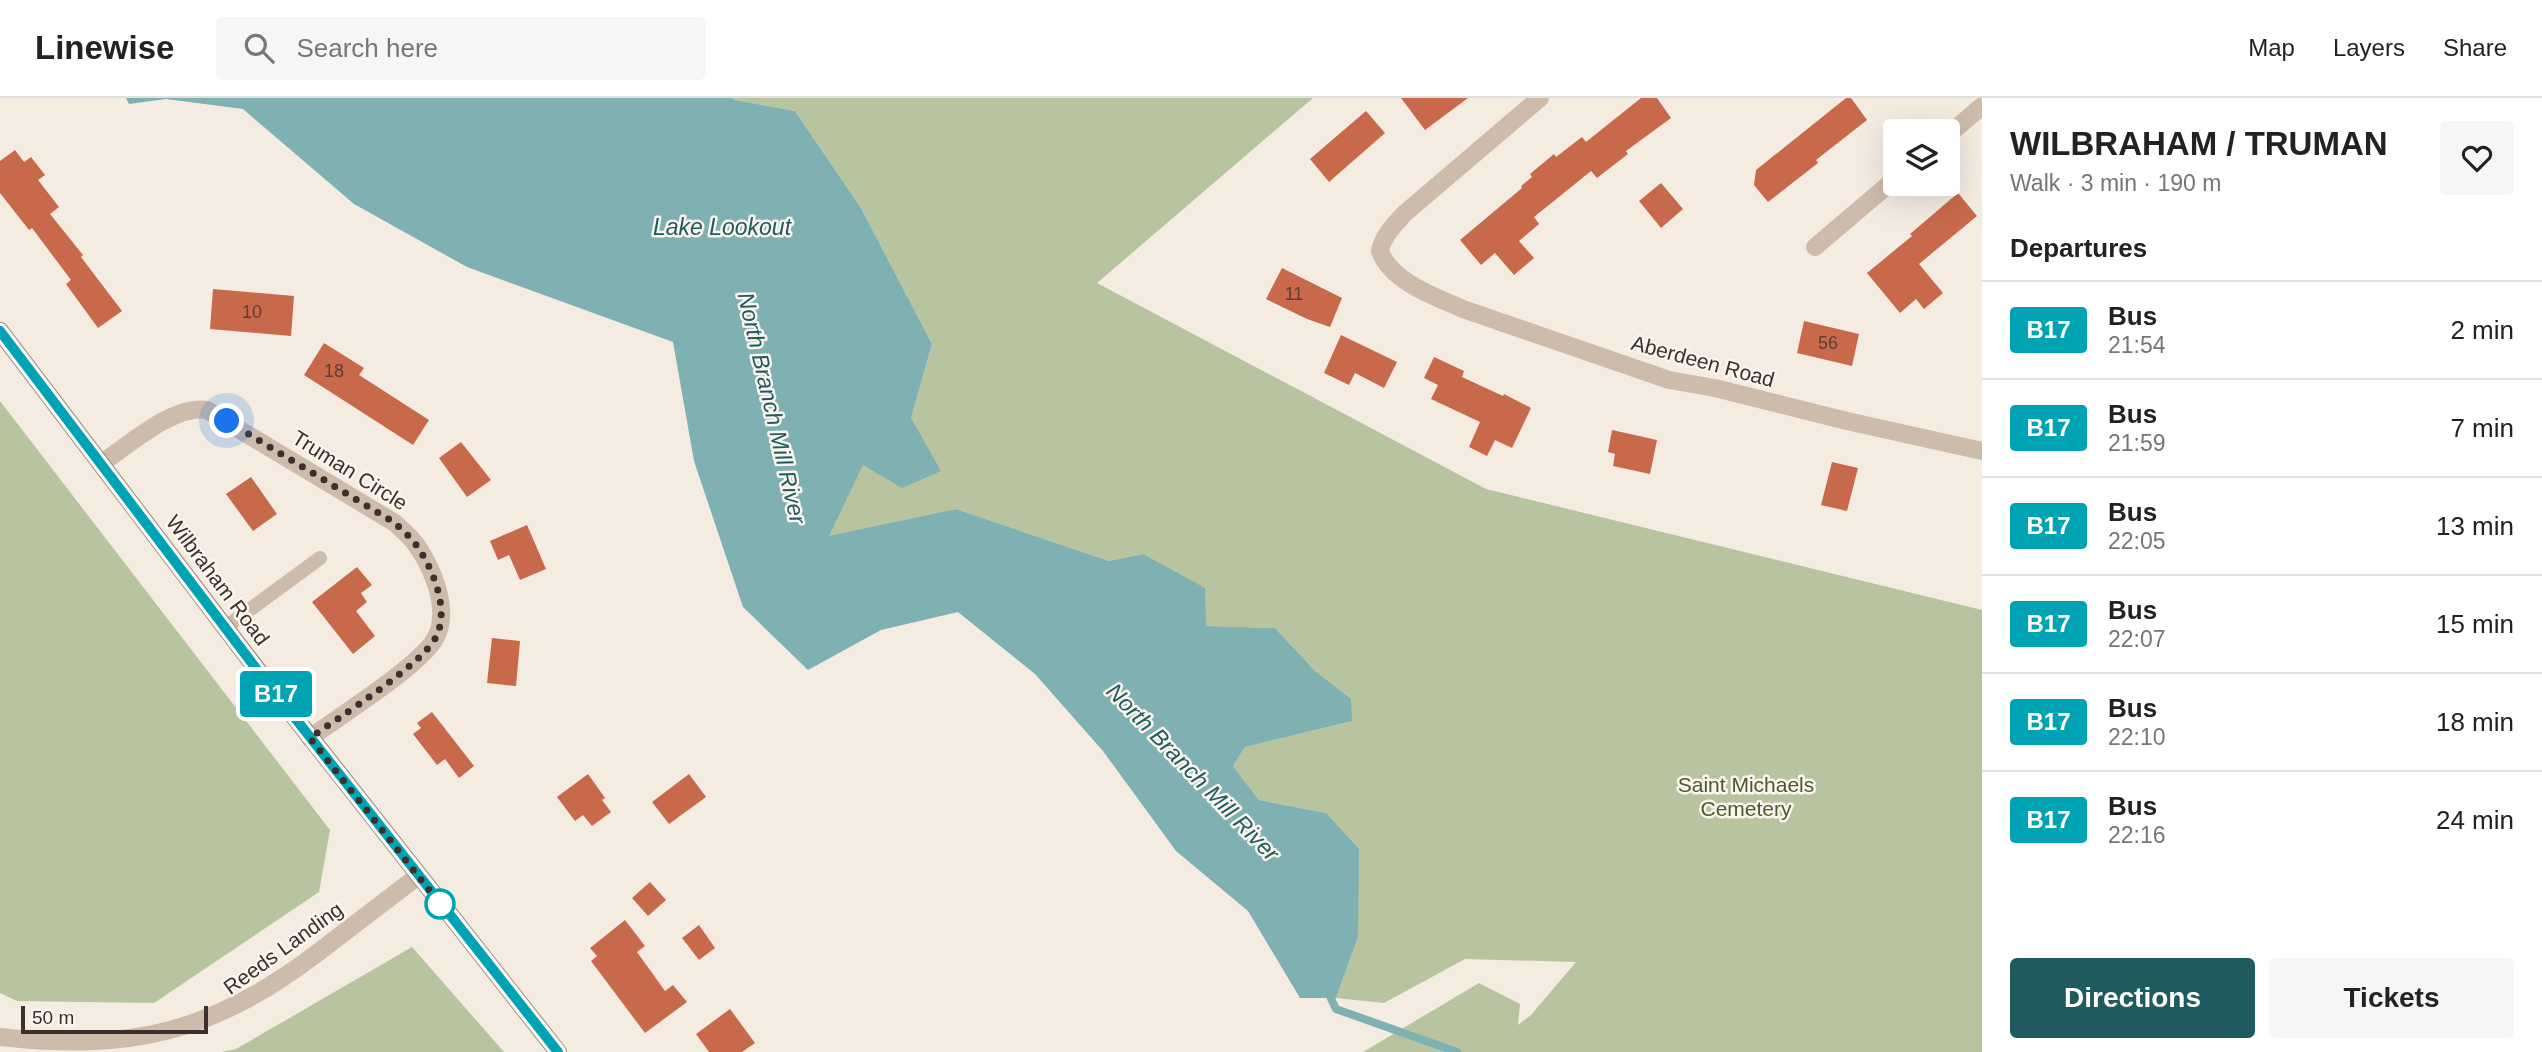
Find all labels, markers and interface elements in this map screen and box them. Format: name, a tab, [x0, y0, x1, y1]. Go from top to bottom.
search box	[216, 17, 706, 80]
text: Linewise	[35, 29, 174, 66]
icon: search	[240, 29, 278, 67]
text: Search here	[296, 33, 438, 63]
text: Map	[2248, 34, 2295, 61]
text: Layers	[2333, 34, 2405, 61]
text: Share	[2443, 34, 2507, 61]
map controls	[1883, 119, 1960, 196]
button: layers	[1883, 119, 1960, 196]
button: heart	[2440, 121, 2514, 195]
text: WILBRAHAM / TRUMAN	[2010, 125, 2388, 162]
text: Walk · 3 min · 190 m	[2010, 170, 2221, 196]
water label: Lake Lookout	[653, 214, 793, 240]
text: Departures	[2010, 233, 2147, 263]
house number: 11	[1285, 284, 1303, 304]
water label: North Branch Mill River	[733, 290, 812, 527]
text: Bus	[2108, 301, 2157, 331]
house number: 10	[242, 302, 262, 322]
text: 2 min	[2450, 315, 2514, 345]
text: B17	[2026, 316, 2071, 343]
street label: Aberdeen Road	[1629, 331, 1777, 391]
text: 21:54	[2108, 332, 2166, 358]
house number: 56	[1818, 333, 1838, 353]
house number: 18	[324, 361, 344, 381]
text: Bus	[2108, 399, 2157, 429]
your location	[209, 403, 244, 438]
text: 7 min	[2450, 413, 2514, 443]
text: B17	[2026, 414, 2071, 441]
street label: Truman Circle	[288, 426, 412, 514]
text: 21:59	[2108, 430, 2166, 456]
text: Bus	[2108, 497, 2157, 527]
street label: Wilbraham Road	[162, 511, 274, 649]
text: 13 min	[2436, 511, 2514, 541]
text: B17	[2026, 512, 2071, 539]
text: 22:05	[2108, 528, 2166, 554]
text: Bus	[2108, 595, 2157, 625]
text: 15 min	[2436, 609, 2514, 639]
text: B17	[2026, 610, 2071, 637]
text: 22:07	[2108, 626, 2166, 652]
line badge: B17	[236, 671, 316, 717]
water label: North Branch Mill River	[1102, 678, 1285, 867]
text: B17	[254, 680, 298, 707]
text: Bus	[2108, 693, 2157, 723]
text: 18 min	[2436, 707, 2514, 737]
text: B17	[2026, 708, 2071, 735]
text: 22:10	[2108, 724, 2166, 750]
park label: Saint Michaels Cemetery	[1678, 773, 1814, 820]
text: Bus	[2108, 791, 2157, 821]
text: 24 min	[2436, 805, 2514, 835]
text: B17	[2026, 806, 2071, 833]
text: 22:16	[2108, 822, 2166, 848]
unlabelled marker	[425, 889, 455, 919]
street label: Reeds Landing	[219, 897, 347, 999]
button: Directions	[2010, 958, 2255, 1038]
button: Tickets	[2269, 958, 2514, 1038]
scale bar	[21, 1003, 208, 1035]
text: 50 m	[32, 1007, 74, 1028]

